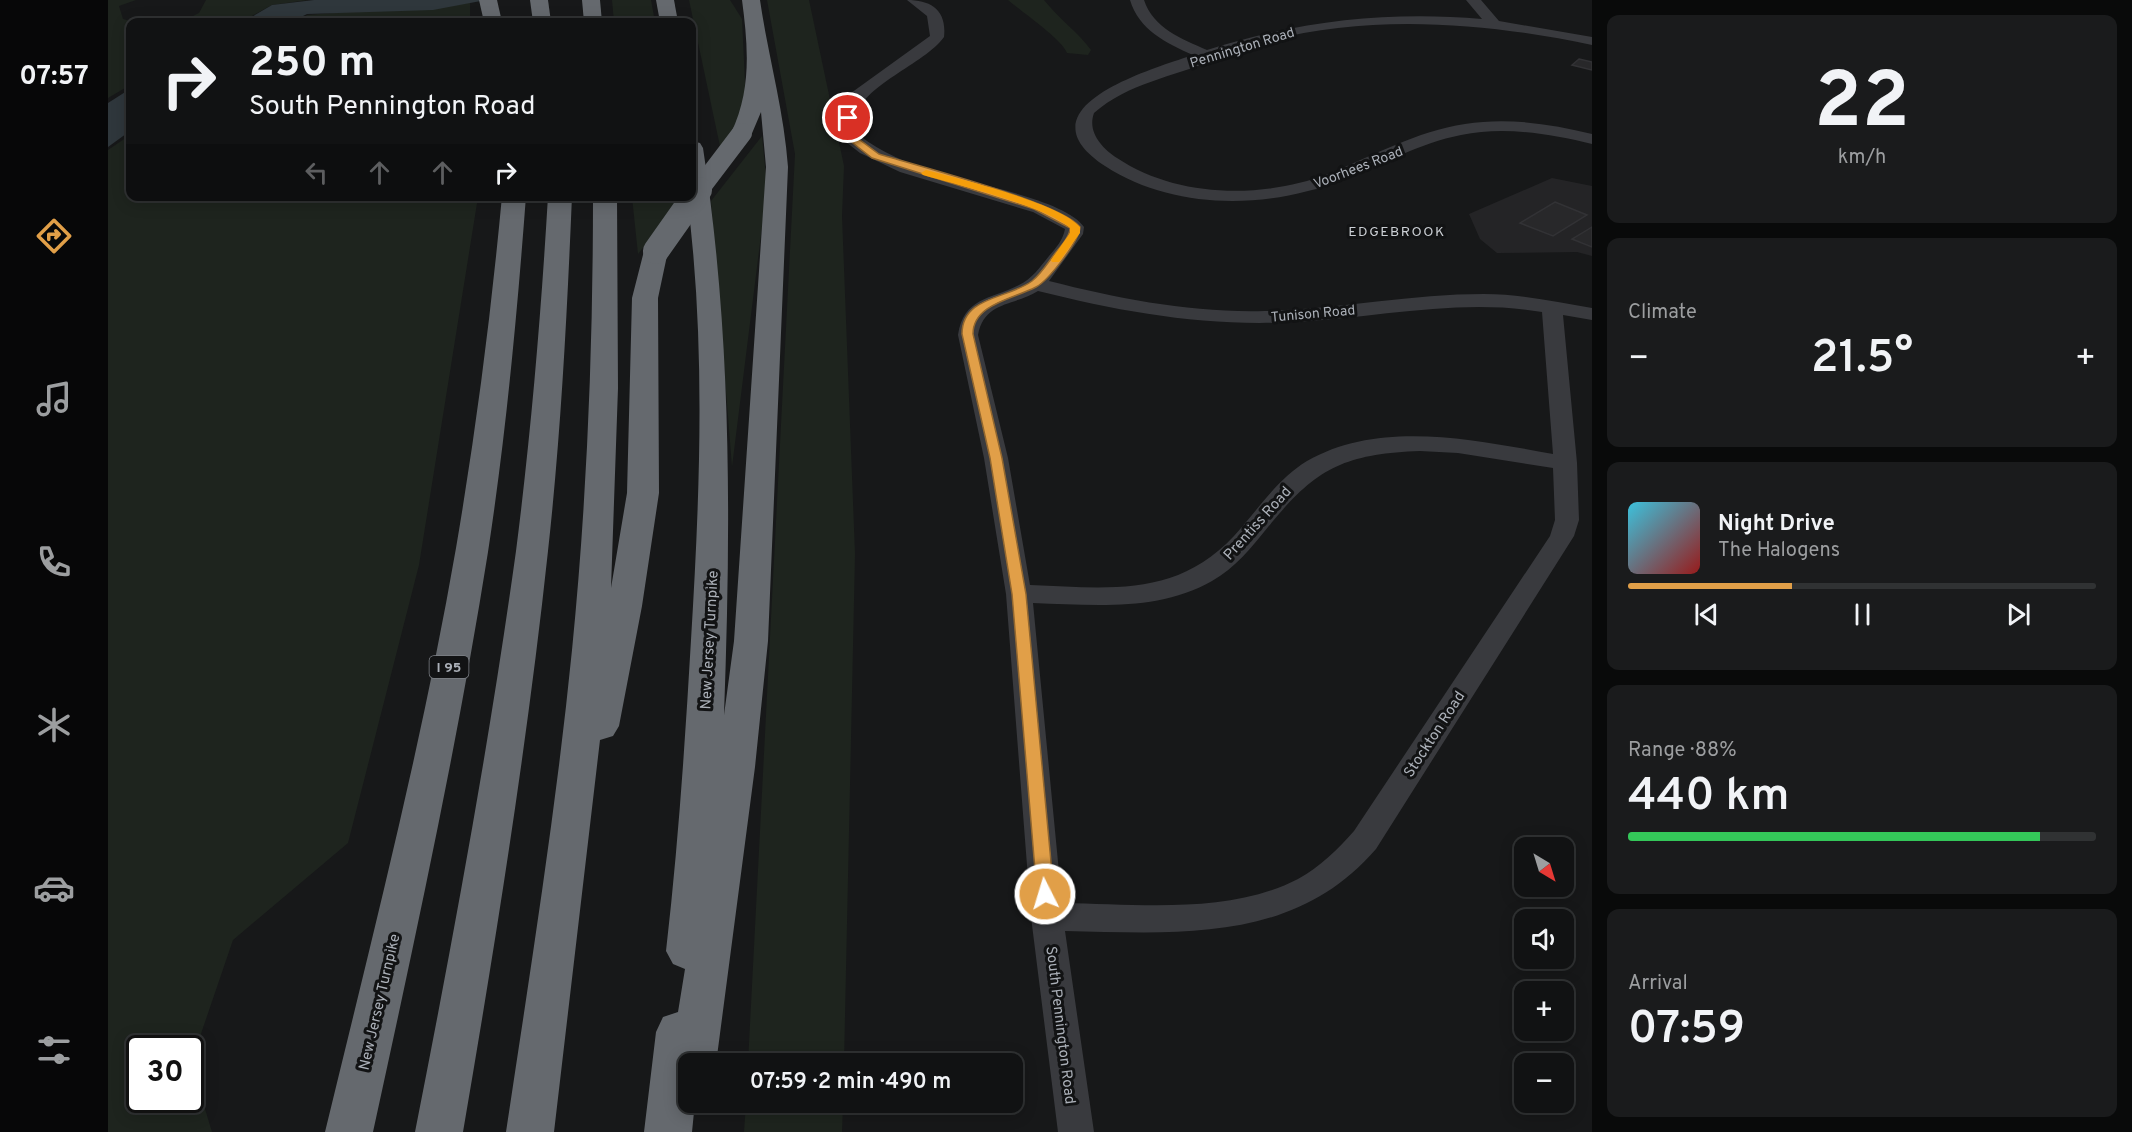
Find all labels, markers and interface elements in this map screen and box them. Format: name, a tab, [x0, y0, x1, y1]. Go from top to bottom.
street label: Pennington Road	[1188, 24, 1297, 72]
text: 250 m	[249, 38, 375, 91]
icon: right	[150, 42, 228, 120]
text: 22	[1814, 56, 1910, 155]
text: 07:57	[19, 60, 89, 94]
text: South Pennington Road	[249, 90, 535, 124]
pin	[822, 92, 873, 143]
icon: arrive	[831, 101, 864, 134]
street label: Voorhees Road	[1311, 144, 1406, 193]
text: km/h	[1838, 145, 1886, 171]
icon: left	[300, 156, 333, 189]
icon: ahead	[363, 156, 396, 189]
icon: ahead	[426, 156, 459, 189]
icon: right	[489, 156, 522, 189]
icon: directions	[33, 215, 75, 257]
district label: EDGEBROOK	[1348, 224, 1446, 241]
text: Climate	[1628, 300, 1697, 326]
street label: Tunison Road	[1270, 302, 1356, 327]
text: 21.5°	[1811, 331, 1913, 388]
text: −	[1628, 339, 1649, 381]
text: +	[2075, 339, 2096, 381]
icon: music	[33, 378, 75, 420]
street label: Prentiss Road	[1220, 483, 1296, 565]
text: Night Drive	[1718, 511, 1835, 538]
text: The Halogens	[1718, 538, 1840, 564]
icon: phone	[33, 541, 75, 583]
street label: New Jersey Turnpike	[697, 570, 724, 710]
icon: previous	[1690, 598, 1723, 631]
icon: pause	[1846, 598, 1879, 631]
icon: next	[2002, 598, 2035, 631]
road number: I 95	[430, 656, 468, 678]
street label: Stockton Road	[1400, 688, 1470, 781]
icon: climate	[33, 704, 75, 746]
text: Range · 88%	[1628, 738, 1737, 764]
text: 440 km	[1628, 769, 1789, 826]
north arrow	[1514, 837, 1574, 897]
map controls	[1514, 837, 1574, 1113]
position arrow	[1013, 862, 1077, 926]
icon: car	[33, 867, 75, 909]
button: sound	[1514, 909, 1574, 969]
street label: New Jersey Turnpike	[356, 932, 405, 1072]
street label: South Pennington Road	[1040, 945, 1079, 1105]
text: Arrival	[1628, 971, 1688, 997]
button: +	[1514, 981, 1574, 1041]
text: 07:59	[1628, 1002, 1745, 1059]
icon: filters	[33, 1029, 75, 1071]
speed limit sign: 30	[126, 1035, 204, 1113]
button: −	[1514, 1053, 1574, 1113]
text: 07:59 · 2 min · 490 m	[750, 1069, 951, 1096]

